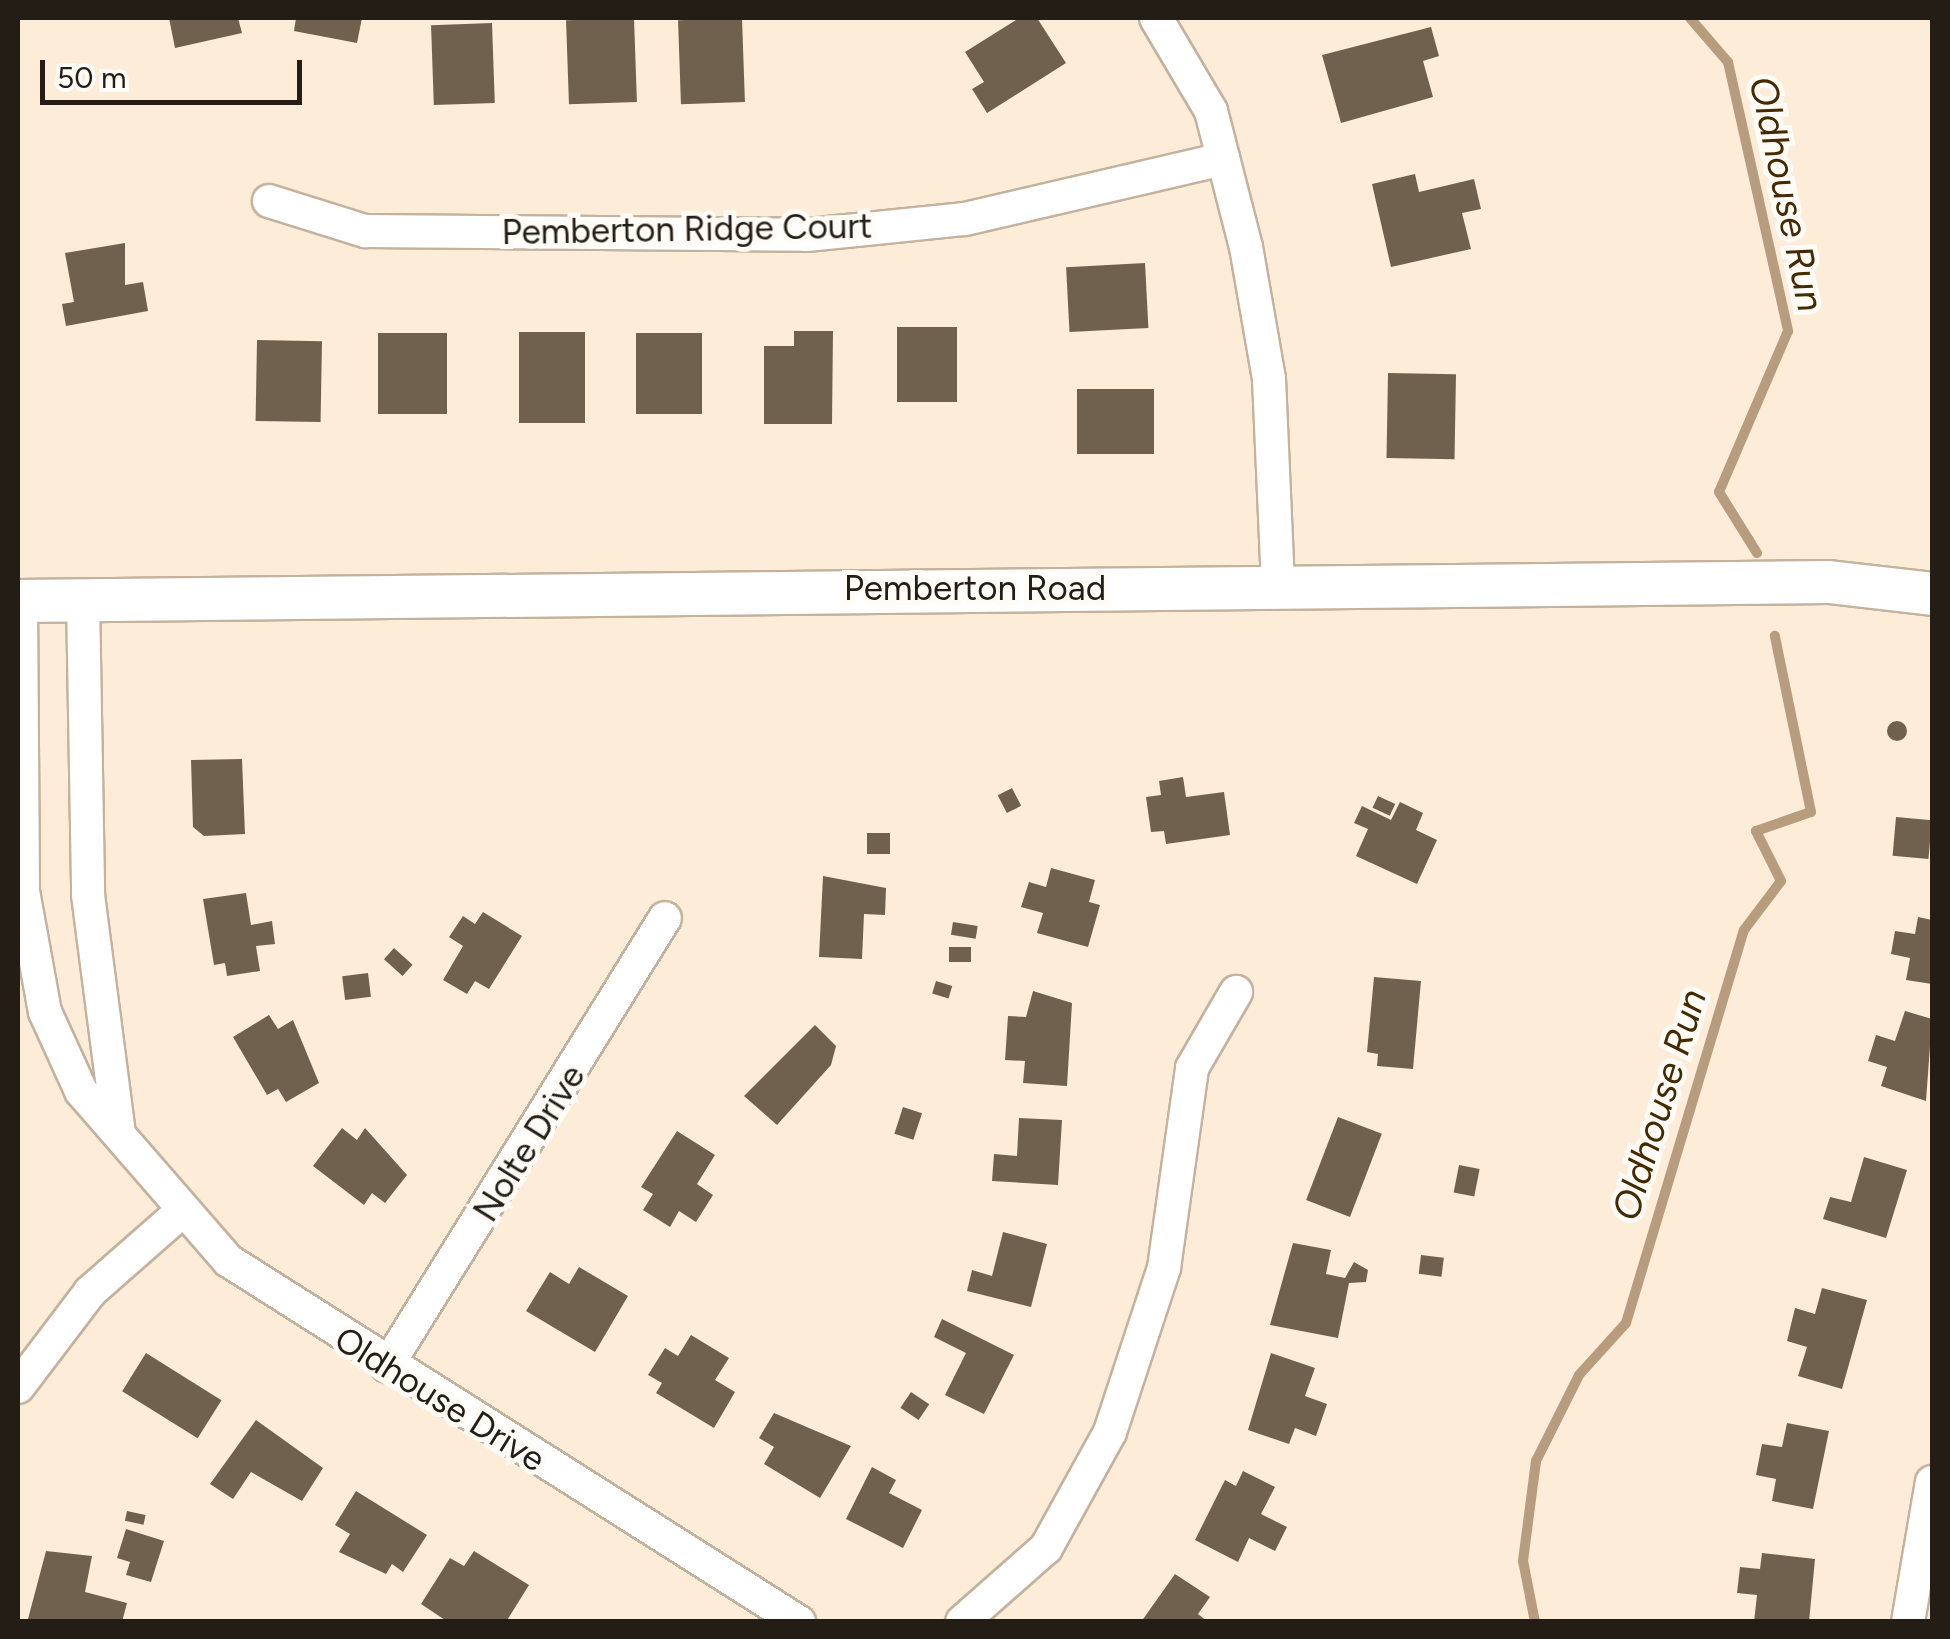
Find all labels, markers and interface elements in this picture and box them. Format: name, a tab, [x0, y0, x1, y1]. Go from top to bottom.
scale bar	[45, 40, 308, 102]
text: 50 m	[57, 59, 126, 96]
water label: Oldhouse Run	[1739, 72, 1833, 316]
street label: Pemberton Ridge Court	[501, 205, 873, 253]
street label: Pemberton Road	[844, 567, 1106, 609]
water label: Oldhouse Run	[1603, 984, 1717, 1226]
street label: Nolte Drive	[464, 1057, 594, 1229]
street label: Oldhouse Drive	[327, 1318, 553, 1480]

